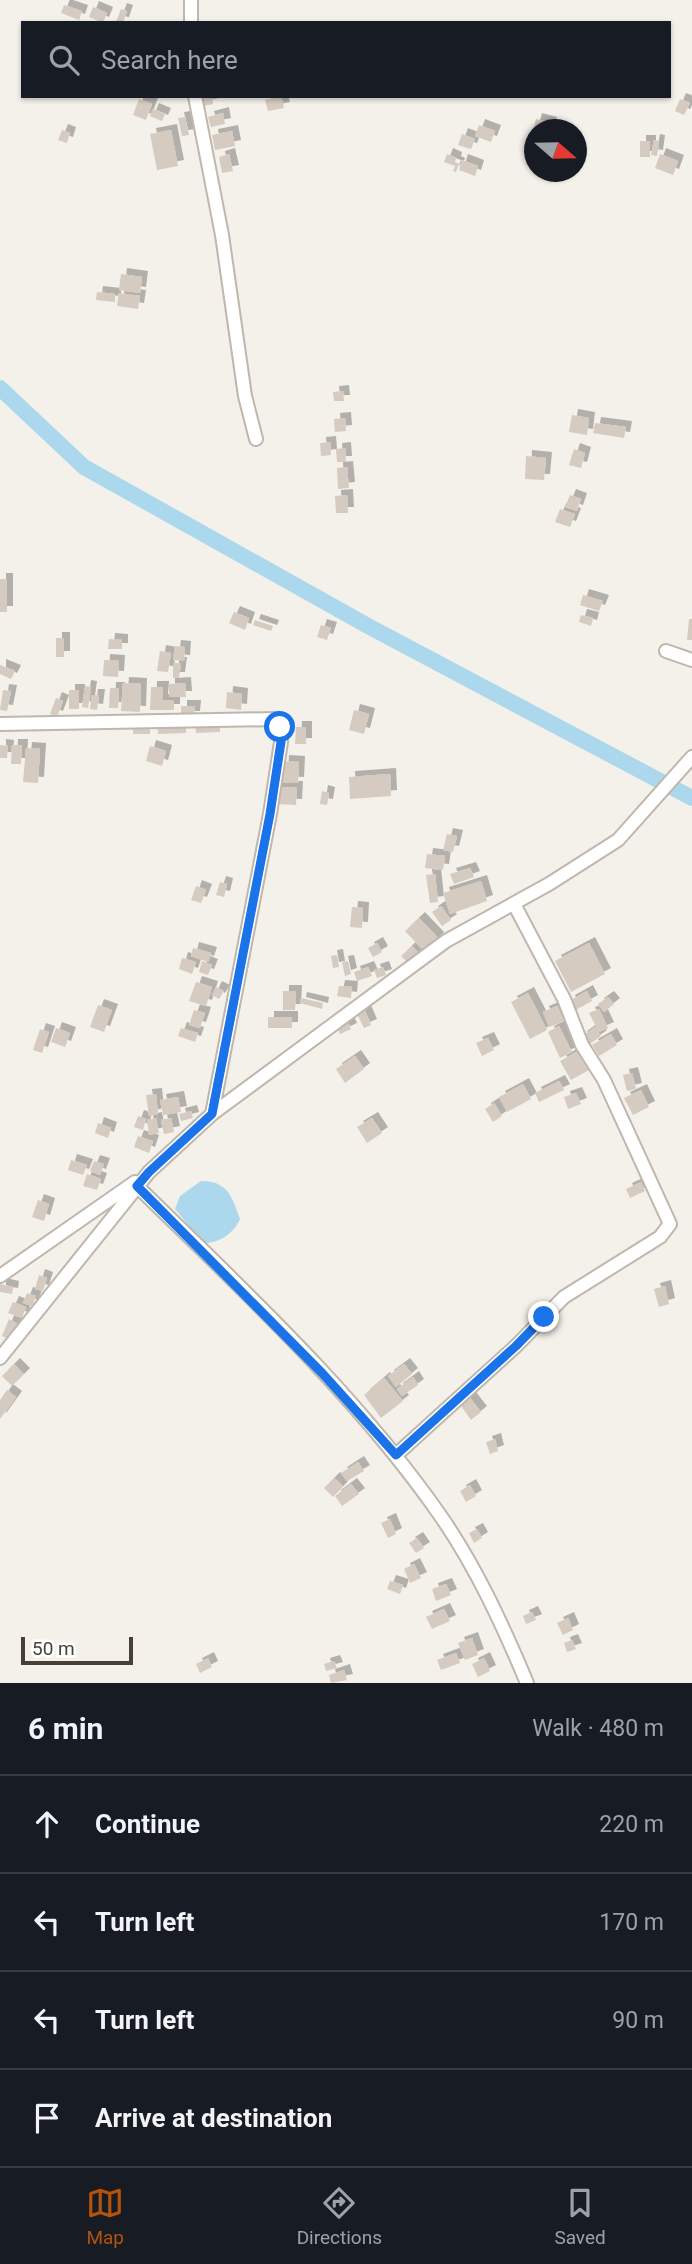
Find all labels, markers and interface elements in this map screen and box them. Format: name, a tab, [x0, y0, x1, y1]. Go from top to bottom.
search box	[21, 21, 671, 98]
icon: search	[45, 41, 83, 79]
text: Search here	[101, 45, 238, 75]
north arrow	[524, 119, 587, 182]
route start	[264, 711, 295, 742]
route end	[528, 1301, 559, 1332]
scale bar	[21, 1634, 133, 1666]
text: 50 m	[32, 1637, 75, 1660]
text: 6 min	[28, 1711, 103, 1746]
text: Walk · 480 m	[532, 1715, 664, 1742]
icon: ahead	[28, 1805, 66, 1843]
text: Continue	[95, 1809, 200, 1839]
text: 220 m	[599, 1811, 664, 1838]
icon: left	[28, 1903, 66, 1941]
text: Turn left	[95, 1907, 194, 1937]
text: 170 m	[599, 1909, 664, 1936]
icon: left	[28, 2001, 66, 2039]
text: Turn left	[95, 2005, 194, 2035]
text: 90 m	[612, 2007, 664, 2034]
icon: arrive	[28, 2099, 66, 2137]
text: Arrive at destination	[95, 2103, 332, 2133]
tab: Map	[86, 2184, 124, 2249]
tab: Directions	[297, 2184, 382, 2249]
tab: Saved	[554, 2184, 606, 2249]

